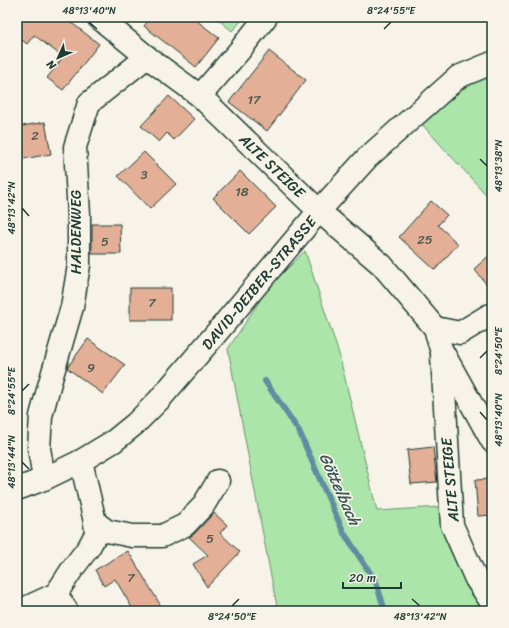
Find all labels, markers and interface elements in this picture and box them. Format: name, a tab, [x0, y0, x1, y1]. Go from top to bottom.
text: 48°13'40"N	[62, 2, 116, 20]
text: 8°24'55"E	[367, 2, 416, 20]
north arrow	[38, 38, 78, 78]
text: N	[42, 55, 61, 75]
house number: 17	[247, 88, 262, 111]
house number: 2	[31, 124, 39, 147]
street label: ALTE STEIGE	[232, 127, 313, 206]
text: 48°13'38"N	[490, 140, 508, 192]
house number: 3	[140, 163, 148, 186]
house number: 18	[235, 180, 249, 203]
text: 48°13'42"N	[3, 181, 21, 235]
street label: HALDENWEG	[63, 190, 89, 274]
street label: DAVID-DEIBER-STRASSE	[195, 209, 324, 356]
house number: 25	[417, 228, 433, 251]
house number: 5	[101, 230, 109, 253]
house number: 7	[148, 291, 157, 314]
text: 8°24'50"E	[490, 325, 508, 375]
house number: 9	[87, 356, 95, 379]
text: 8°24'55"E	[3, 366, 21, 415]
text: 48°13'40"N	[490, 393, 508, 447]
text: 48°13'44"N	[3, 435, 21, 489]
street label: ALTE STEIGE	[433, 435, 467, 524]
water label: Göttelbach	[311, 448, 370, 532]
house number: 5	[206, 527, 214, 550]
scale bar	[343, 564, 401, 590]
house number: 7	[127, 566, 136, 589]
text: 20 m	[349, 567, 376, 589]
text: 8°24'50"E	[208, 608, 258, 626]
text: 48°13'42"N	[393, 608, 447, 626]

